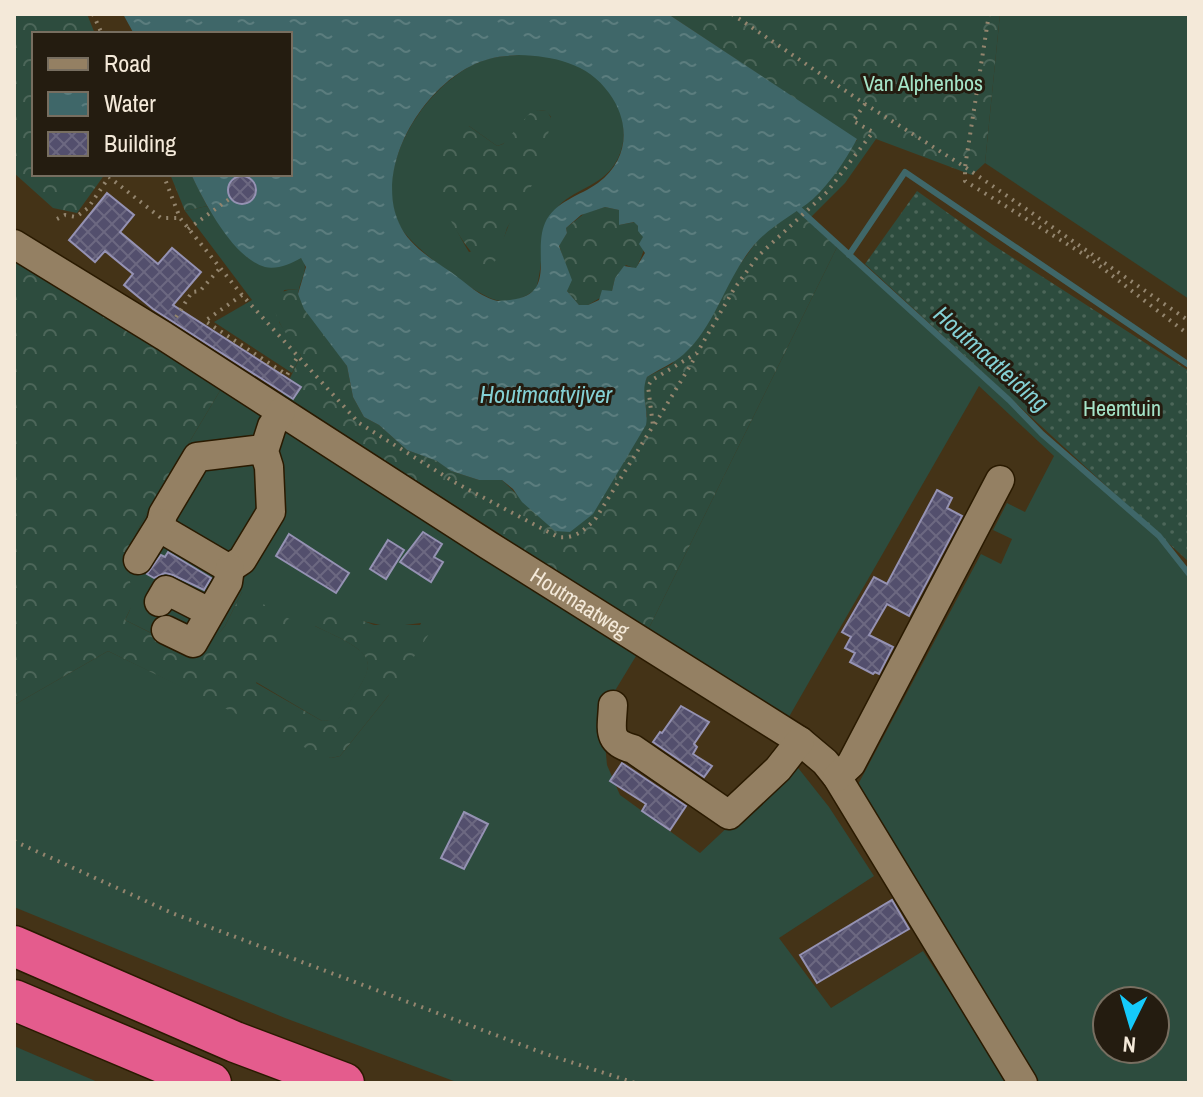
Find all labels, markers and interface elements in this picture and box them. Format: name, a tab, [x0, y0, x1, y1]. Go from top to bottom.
legend	[32, 32, 292, 176]
text: Road	[104, 47, 151, 79]
park label: Van Alphenbos	[863, 68, 983, 98]
text: Water	[104, 87, 156, 119]
text: Building	[104, 127, 176, 159]
water label: Houtmaatleiding	[927, 298, 1056, 418]
water label: Houtmaatvijver	[480, 378, 614, 410]
park label: Heemtuin	[1083, 393, 1161, 423]
street label: Houtmaatweg	[525, 560, 635, 645]
north arrow	[1091, 985, 1171, 1065]
text: N	[1121, 1029, 1137, 1060]

